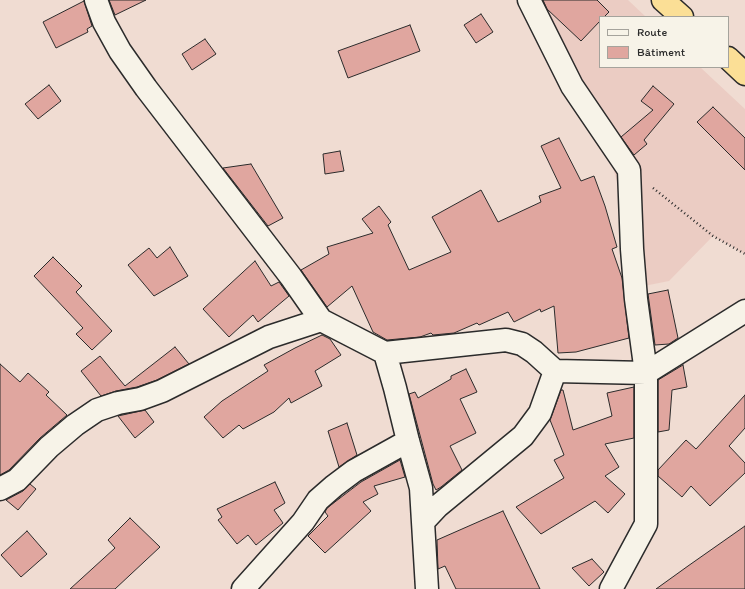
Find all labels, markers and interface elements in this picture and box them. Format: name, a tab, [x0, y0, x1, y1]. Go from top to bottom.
legend	[599, 16, 729, 68]
text: Route	[637, 25, 667, 39]
text: Bâtiment	[637, 45, 685, 59]

